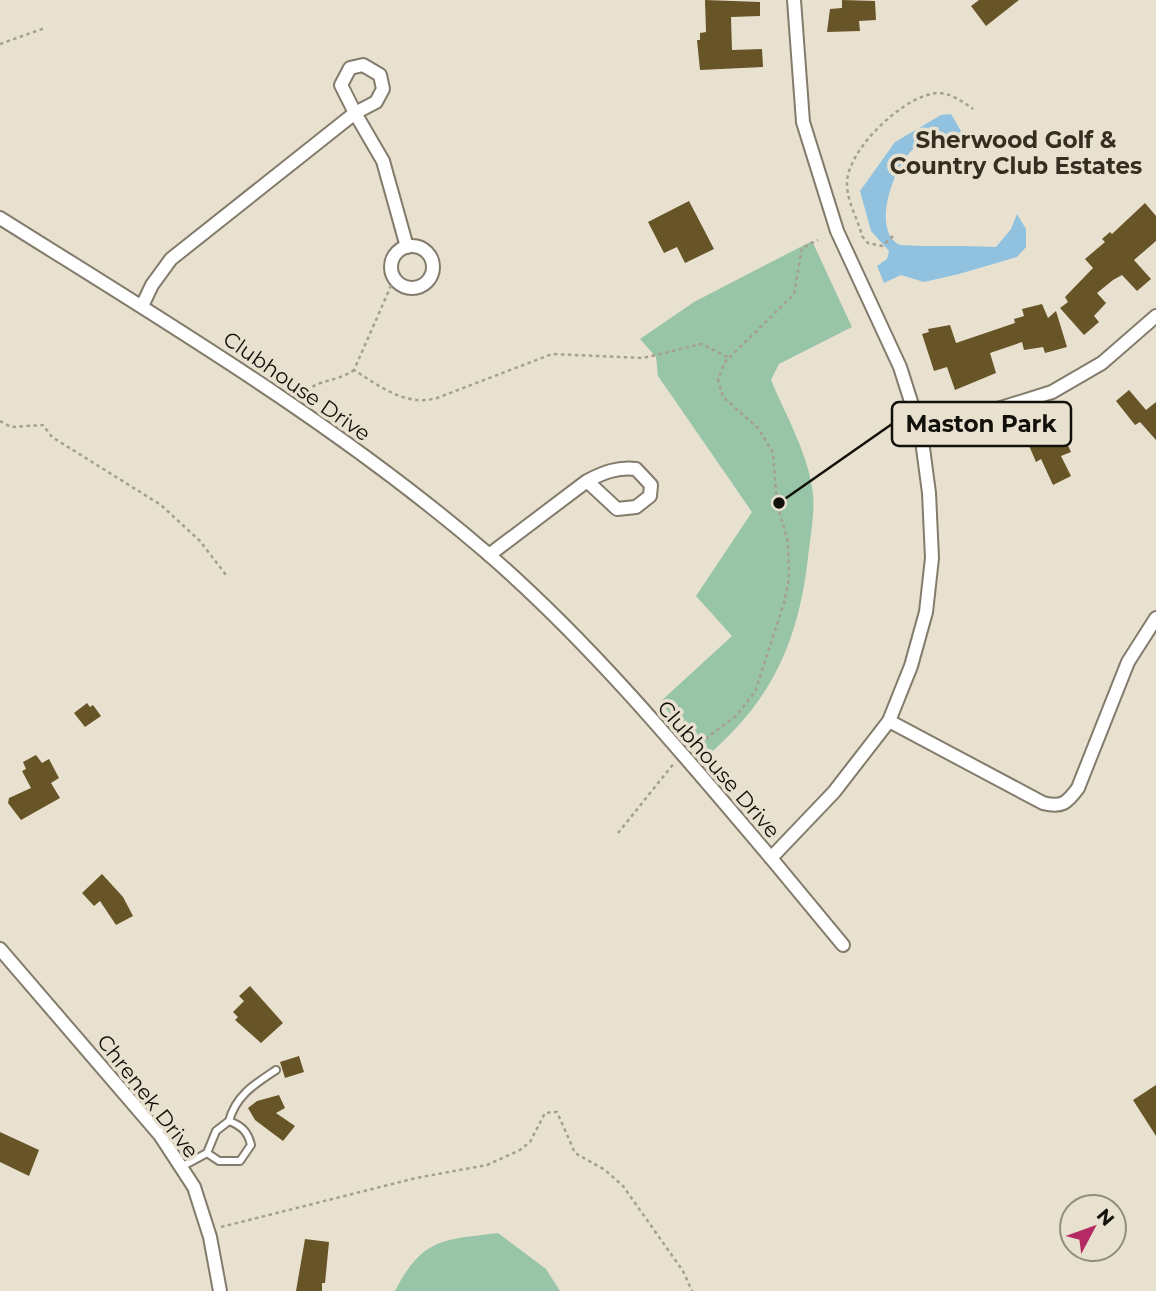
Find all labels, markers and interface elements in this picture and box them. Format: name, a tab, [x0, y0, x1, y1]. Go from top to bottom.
district label: Sherwood Golf & Country Club Estates	[890, 126, 1142, 180]
street label: Clubhouse Drive	[219, 326, 375, 446]
callout: Maston Park	[892, 402, 1071, 446]
text: Maston Park	[905, 410, 1057, 438]
street label: Clubhouse Drive	[653, 695, 785, 843]
street label: Chrenek Drive	[92, 1029, 204, 1163]
north arrow	[1058, 1193, 1128, 1263]
text: N	[1092, 1204, 1119, 1231]

